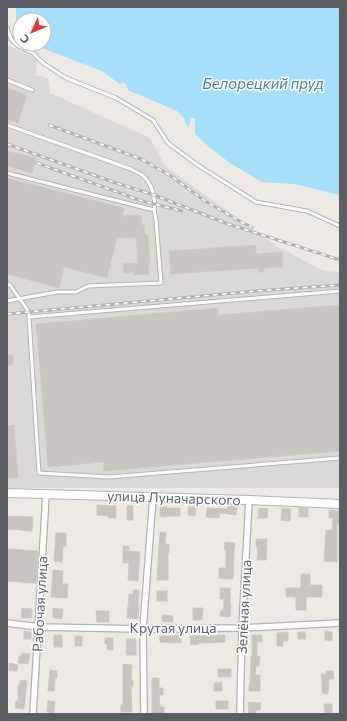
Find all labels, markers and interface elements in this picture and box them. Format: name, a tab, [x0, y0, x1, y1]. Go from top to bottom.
north arrow	[12, 12, 52, 52]
text: С	[17, 32, 32, 47]
water label: Белорецкий пруд	[202, 74, 324, 92]
street label: улица Луначарского	[107, 487, 241, 508]
street label: Рабочая улица	[29, 556, 50, 652]
street label: Зелёная улица	[233, 559, 254, 655]
street label: Крутая улица	[130, 619, 216, 636]

